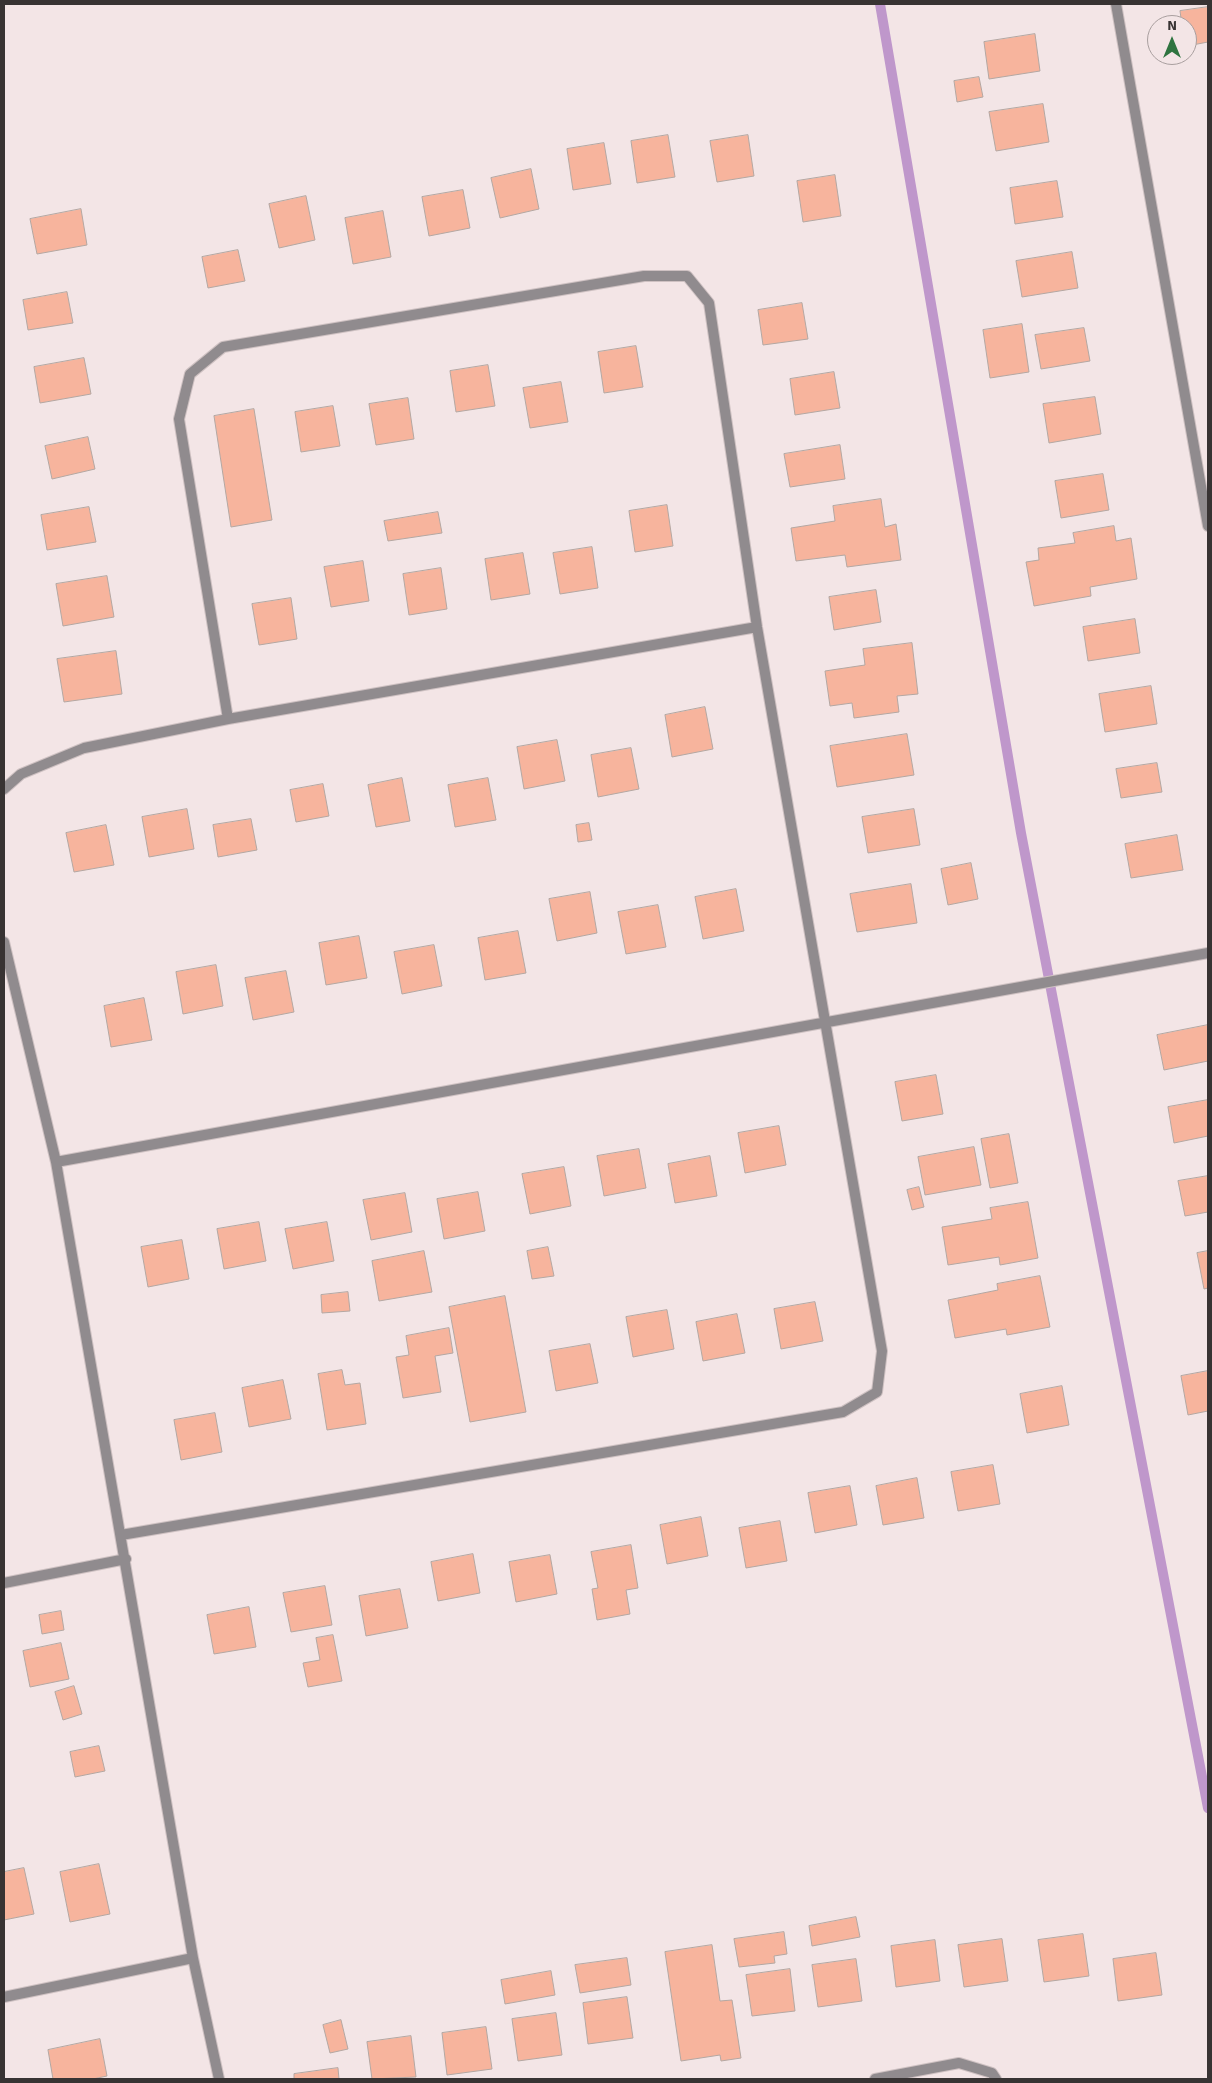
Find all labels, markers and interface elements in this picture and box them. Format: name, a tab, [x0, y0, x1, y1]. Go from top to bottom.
north arrow	[1147, 15, 1197, 65]
text: N	[1167, 17, 1177, 34]

